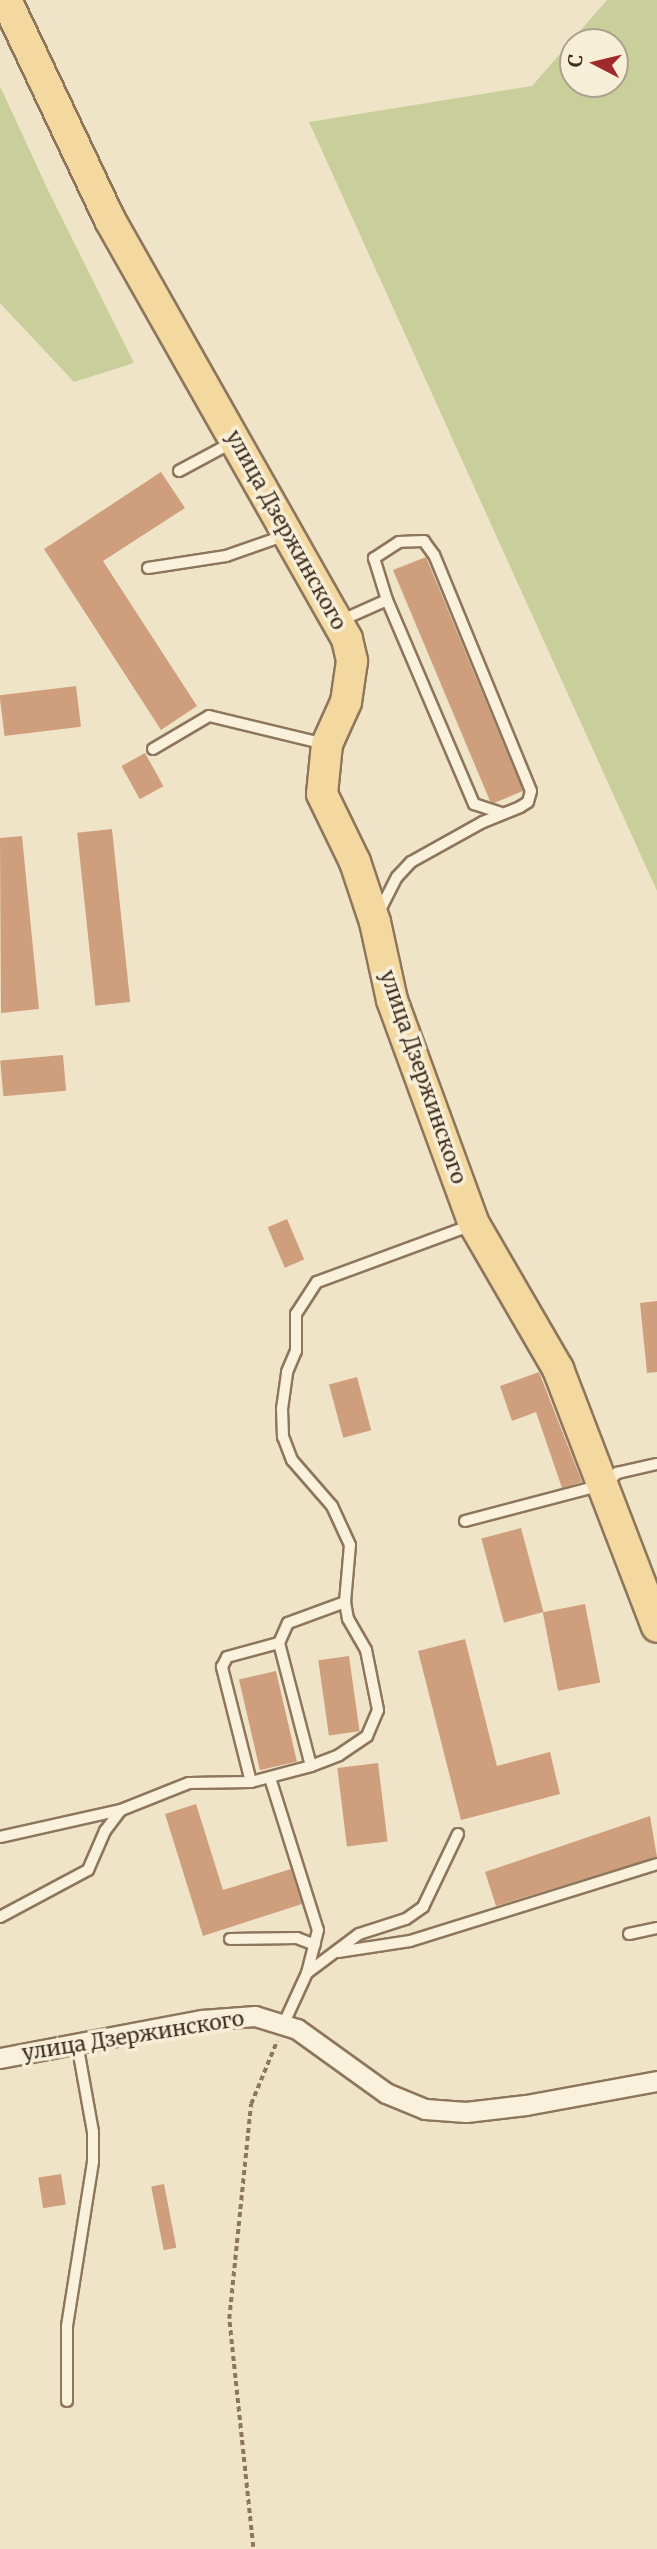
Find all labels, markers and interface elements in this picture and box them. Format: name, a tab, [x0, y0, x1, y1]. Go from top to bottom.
north arrow	[559, 28, 629, 98]
text: С	[562, 53, 588, 68]
street label: улица Дзержинского	[221, 426, 351, 634]
street label: улица Дзержинского	[375, 967, 471, 1187]
street label: улица Дзержинского	[20, 2006, 246, 2066]

